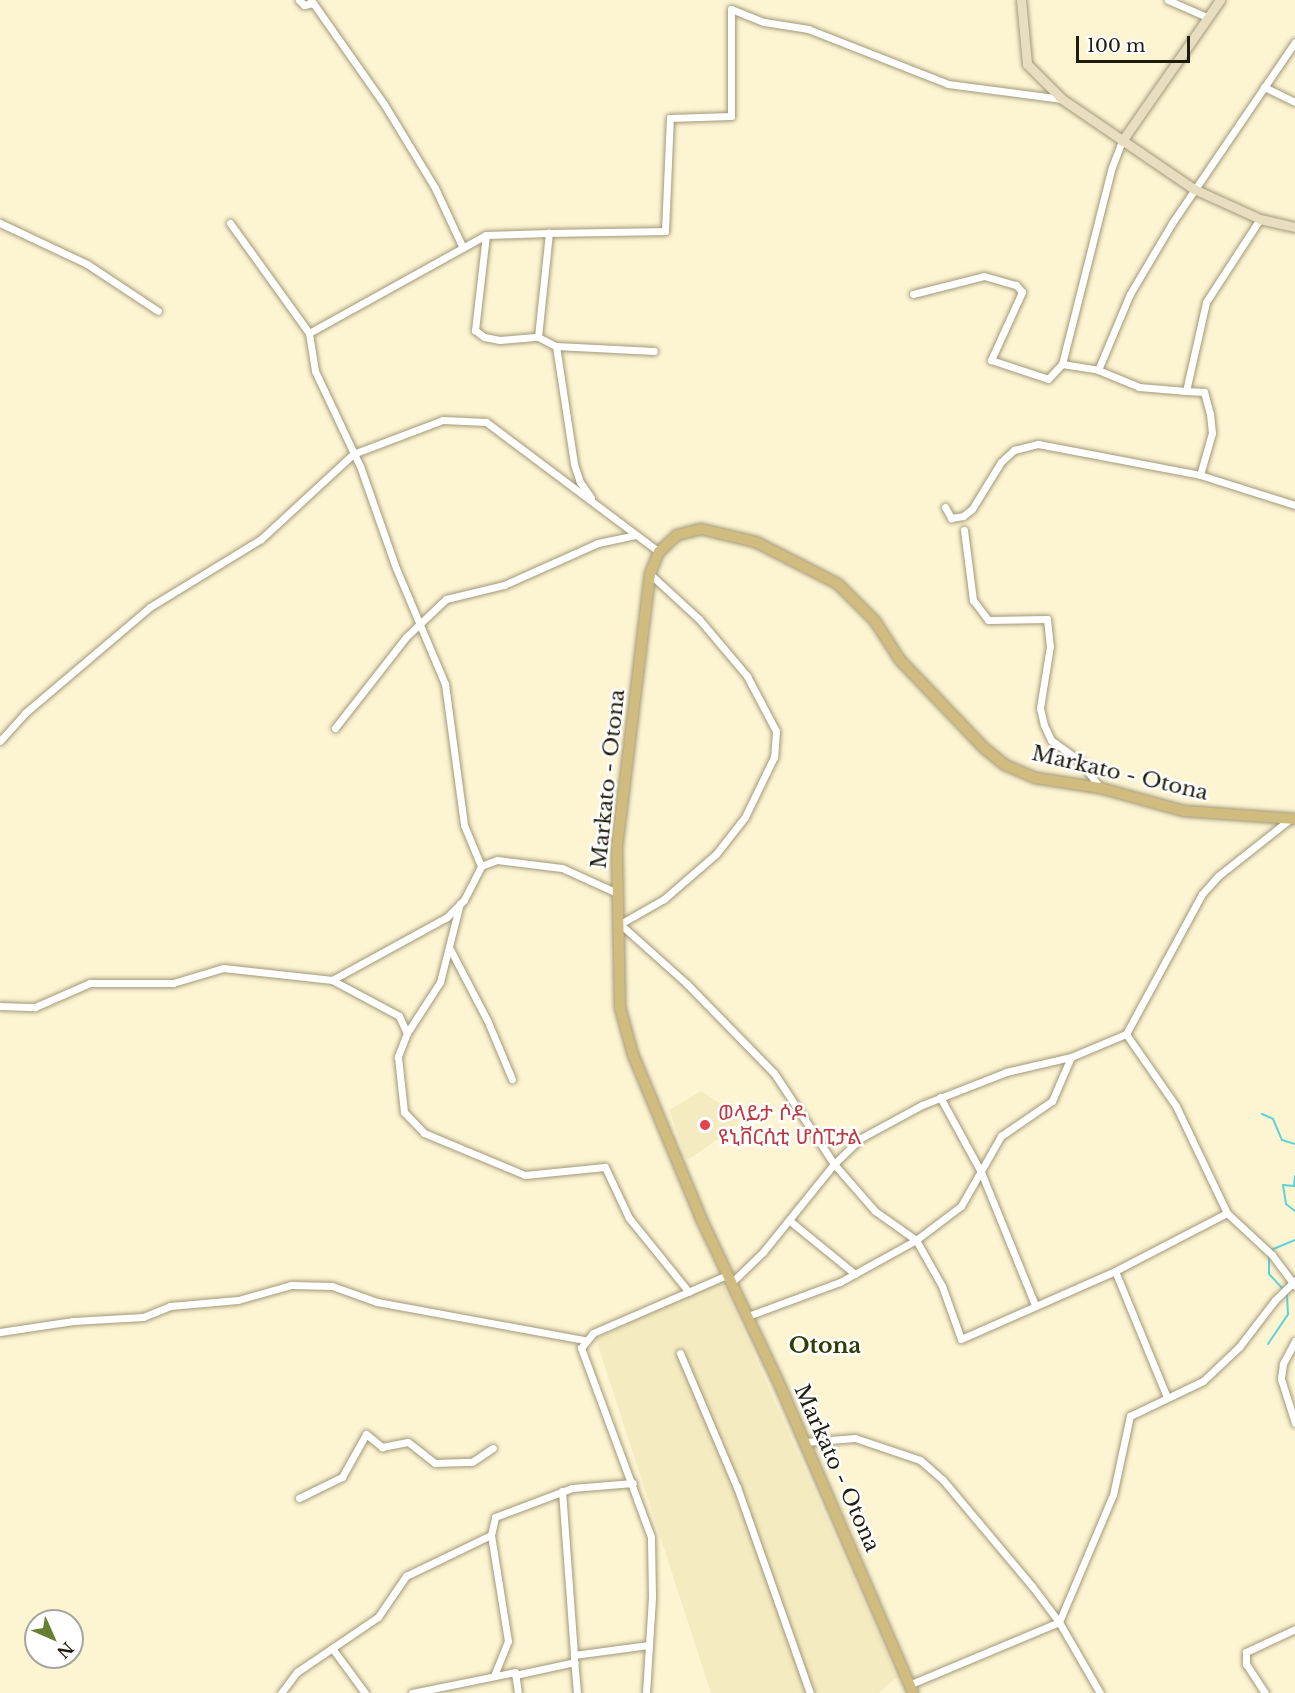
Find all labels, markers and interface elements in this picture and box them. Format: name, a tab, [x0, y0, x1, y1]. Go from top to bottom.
scale bar	[1079, 24, 1193, 62]
text: 100 m	[1087, 35, 1145, 57]
street label: Markato - Otona	[586, 688, 630, 870]
street label: Markato - Otona	[1029, 740, 1211, 806]
place label: ወላይታ ሶዶ ዩኒቨርሲቲ ሆስፒታል	[718, 1100, 862, 1150]
marker: ወላይታ ሶዶ ዩኒቨርሲቲ ሆስፒታል	[696, 1116, 714, 1134]
district label: Otona	[789, 1333, 861, 1359]
street label: Markato - Otona	[789, 1381, 885, 1555]
north arrow	[24, 1609, 84, 1669]
text: N	[53, 1638, 78, 1663]

